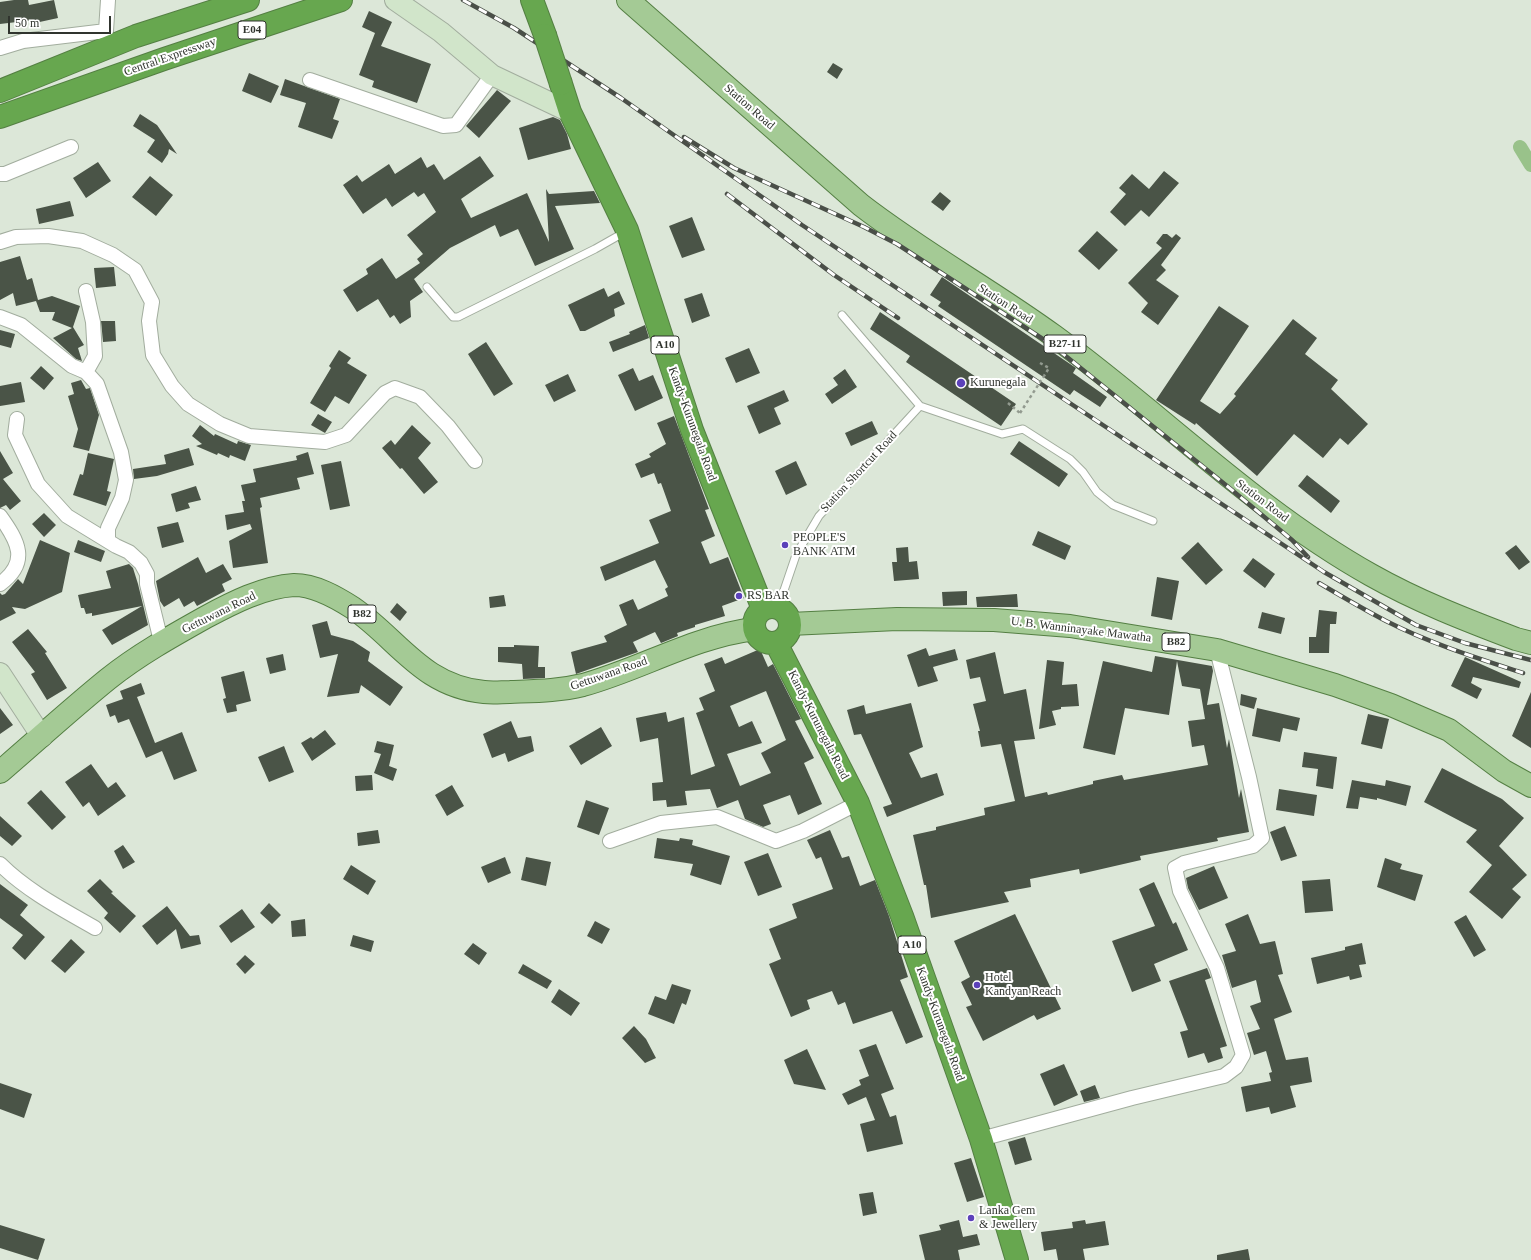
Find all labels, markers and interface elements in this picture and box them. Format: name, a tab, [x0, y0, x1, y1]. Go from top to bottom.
scale bar	[10, 8, 113, 34]
text: 50 m	[15, 16, 39, 30]
road number: E04	[238, 21, 266, 39]
street label: Central Expressway	[122, 35, 218, 79]
street label: Station Road	[721, 81, 777, 133]
street label: Station Road	[975, 281, 1035, 327]
road number: B27-11	[1044, 335, 1086, 353]
road number: A10	[651, 336, 679, 354]
street label: Kandy-Kurunegala Road	[665, 365, 719, 483]
place label: Kurunegala	[970, 376, 1026, 390]
marker: Kurunegala	[955, 377, 967, 389]
street label: Station Shortcut Road	[818, 428, 900, 516]
street label: Station Road	[1233, 476, 1291, 526]
place label: PEOPLE'S BANK ATM	[793, 531, 855, 559]
marker: PEOPLE'S BANK ATM	[780, 540, 790, 550]
street label: Gettuwana Road	[180, 589, 258, 637]
place label: RS BAR	[747, 589, 789, 603]
marker: RS BAR	[734, 591, 744, 601]
road number: B82	[348, 605, 376, 623]
street label: U. B. Wanninayake Mawatha	[1010, 614, 1152, 646]
road number: B82	[1162, 633, 1190, 651]
street label: Gettuwana Road	[569, 654, 649, 694]
street label: Kandy-Kurunegala Road	[784, 668, 852, 782]
road number: A10	[898, 936, 926, 954]
street label: Kandy-Kurunegala Road	[913, 965, 967, 1083]
place label: Hotel Kandyan Reach	[985, 971, 1061, 999]
marker: Hotel Kandyan Reach	[972, 980, 982, 990]
place label: Lanka Gem & Jewellery	[979, 1204, 1037, 1232]
marker: Lanka Gem & Jewellery	[966, 1213, 976, 1223]

